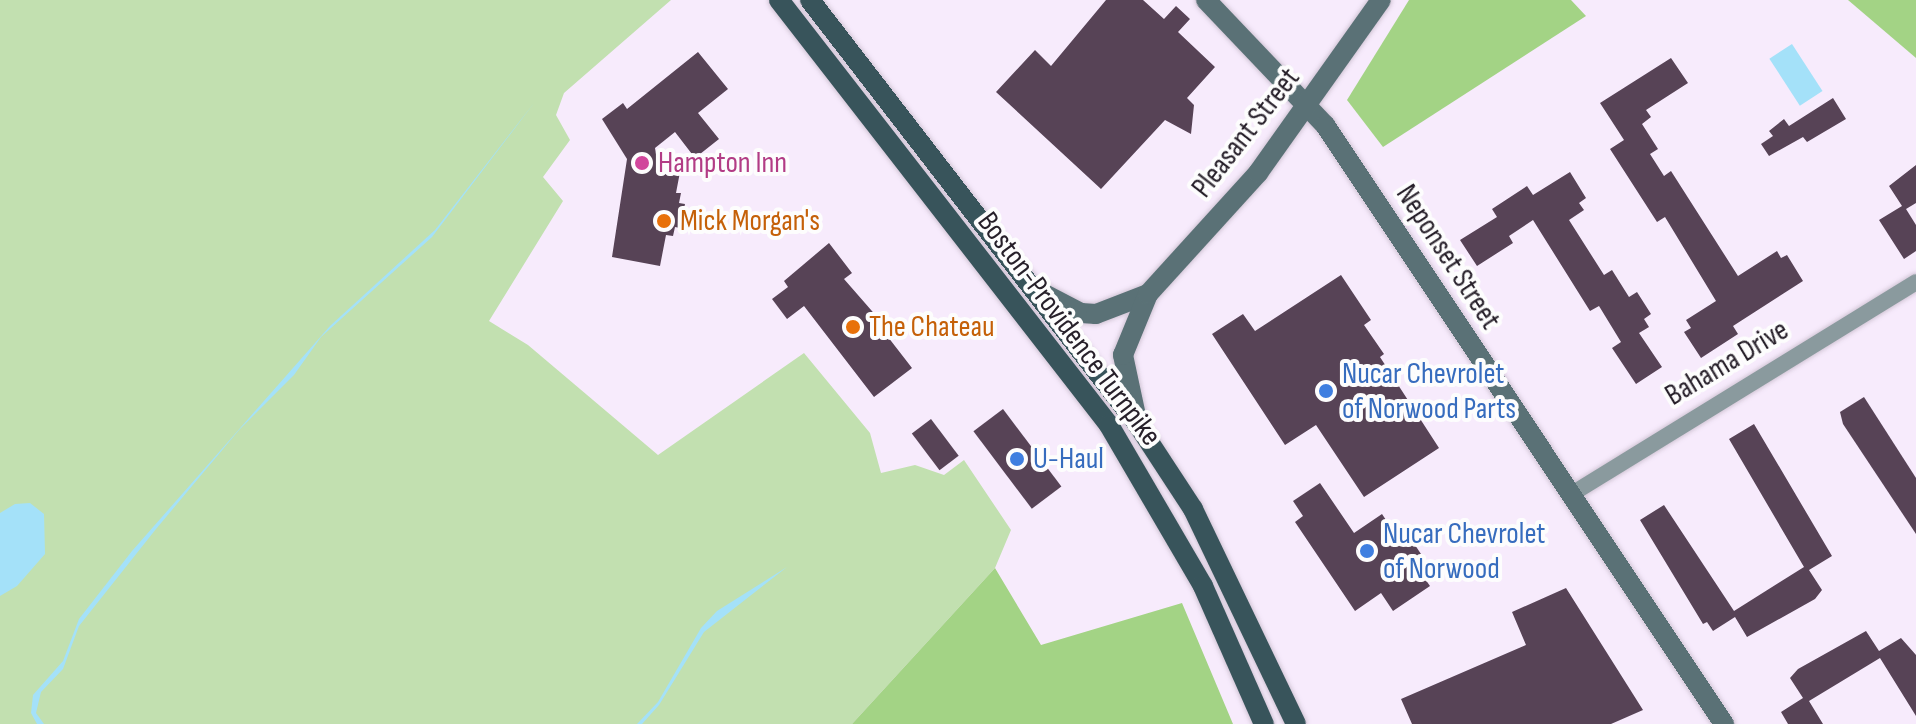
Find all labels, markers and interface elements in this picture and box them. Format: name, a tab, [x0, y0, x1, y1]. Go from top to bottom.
street label: Pleasant Street	[1184, 61, 1308, 205]
place label: Hampton Inn	[658, 145, 787, 181]
marker: Hampton Inn	[633, 154, 651, 172]
street label: Neponset Street	[1388, 178, 1508, 336]
place label: Mick Morgan's	[680, 203, 820, 239]
street label: Boston-Providence Turnpike	[969, 205, 1169, 453]
marker: Mick Morgan's	[655, 212, 673, 230]
place label: The Chateau	[869, 309, 995, 345]
street label: Bahama Drive	[1659, 312, 1795, 414]
marker: The Chateau	[844, 318, 862, 336]
place label: Nucar Chevrolet of Norwood Parts	[1342, 356, 1516, 426]
marker: Nucar Chevrolet of Norwood Parts	[1317, 382, 1335, 400]
place label: U-Haul	[1033, 441, 1104, 477]
marker: U-Haul	[1008, 450, 1026, 468]
place label: Nucar Chevrolet of Norwood	[1383, 516, 1546, 586]
marker: Nucar Chevrolet of Norwood	[1358, 542, 1376, 560]

